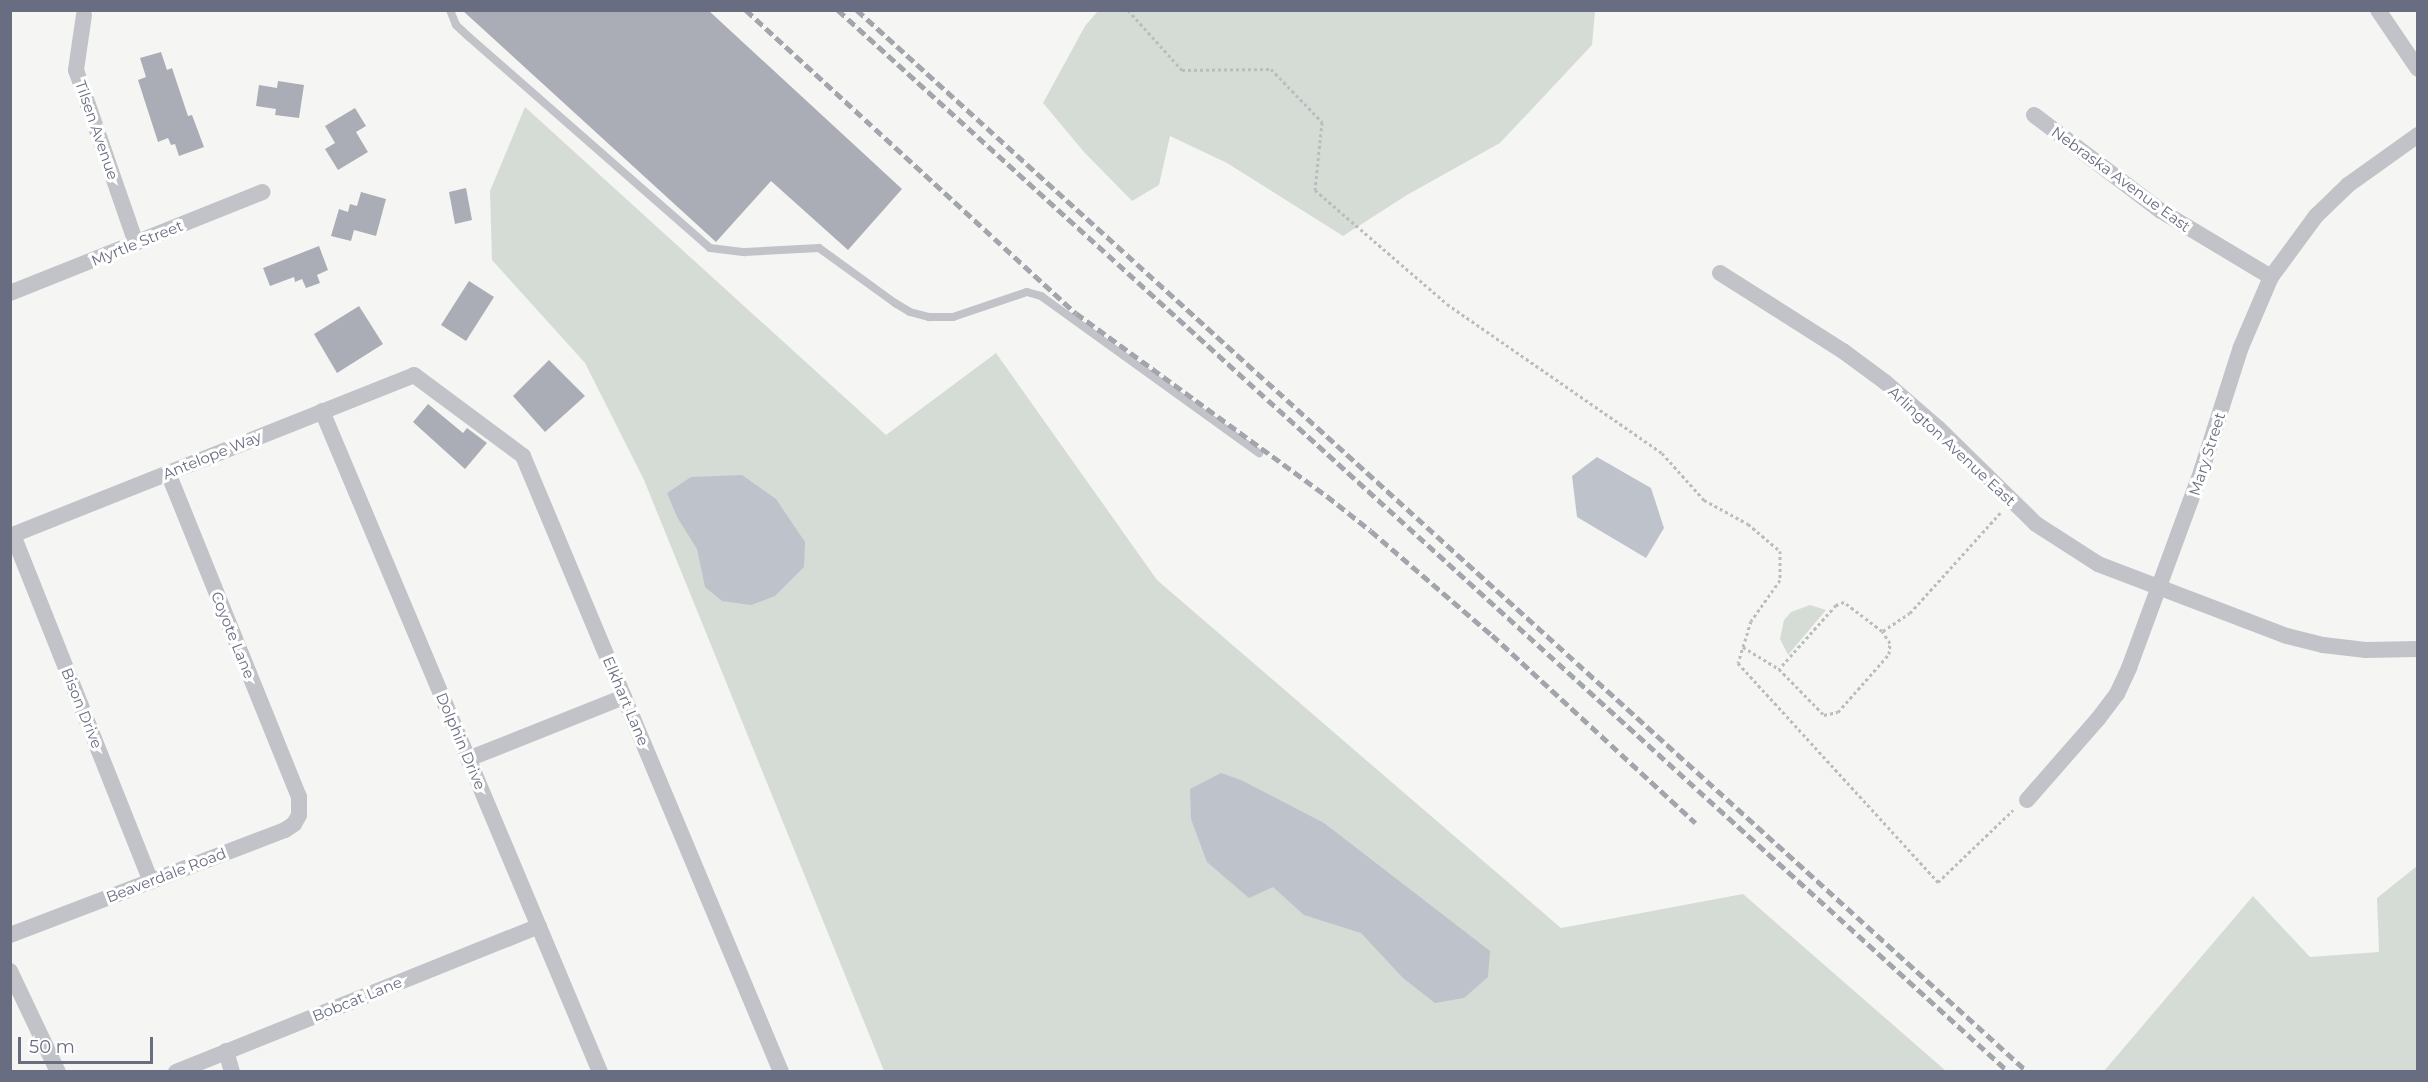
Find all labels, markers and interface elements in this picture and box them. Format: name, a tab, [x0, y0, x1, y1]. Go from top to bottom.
street label: Tilsen Avenue	[72, 78, 122, 182]
street label: Nebraska Avenue East	[2048, 123, 2194, 235]
street label: Myrtle Street	[89, 216, 185, 270]
street label: Arlington Avenue East	[1885, 382, 2019, 510]
street label: Mary Street	[2185, 410, 2229, 498]
street label: Antelope Way	[160, 427, 264, 483]
street label: Coyote Lane	[207, 589, 259, 681]
street label: Elkhart Lane	[599, 654, 653, 748]
street label: Bison Drive	[58, 665, 106, 751]
street label: Dolphin Drive	[432, 690, 490, 792]
street label: Beaverdale Road	[104, 844, 228, 906]
street label: Bobcat Lane	[310, 973, 404, 1025]
scale bar	[21, 1025, 156, 1063]
text: 50 m	[29, 1036, 75, 1058]

